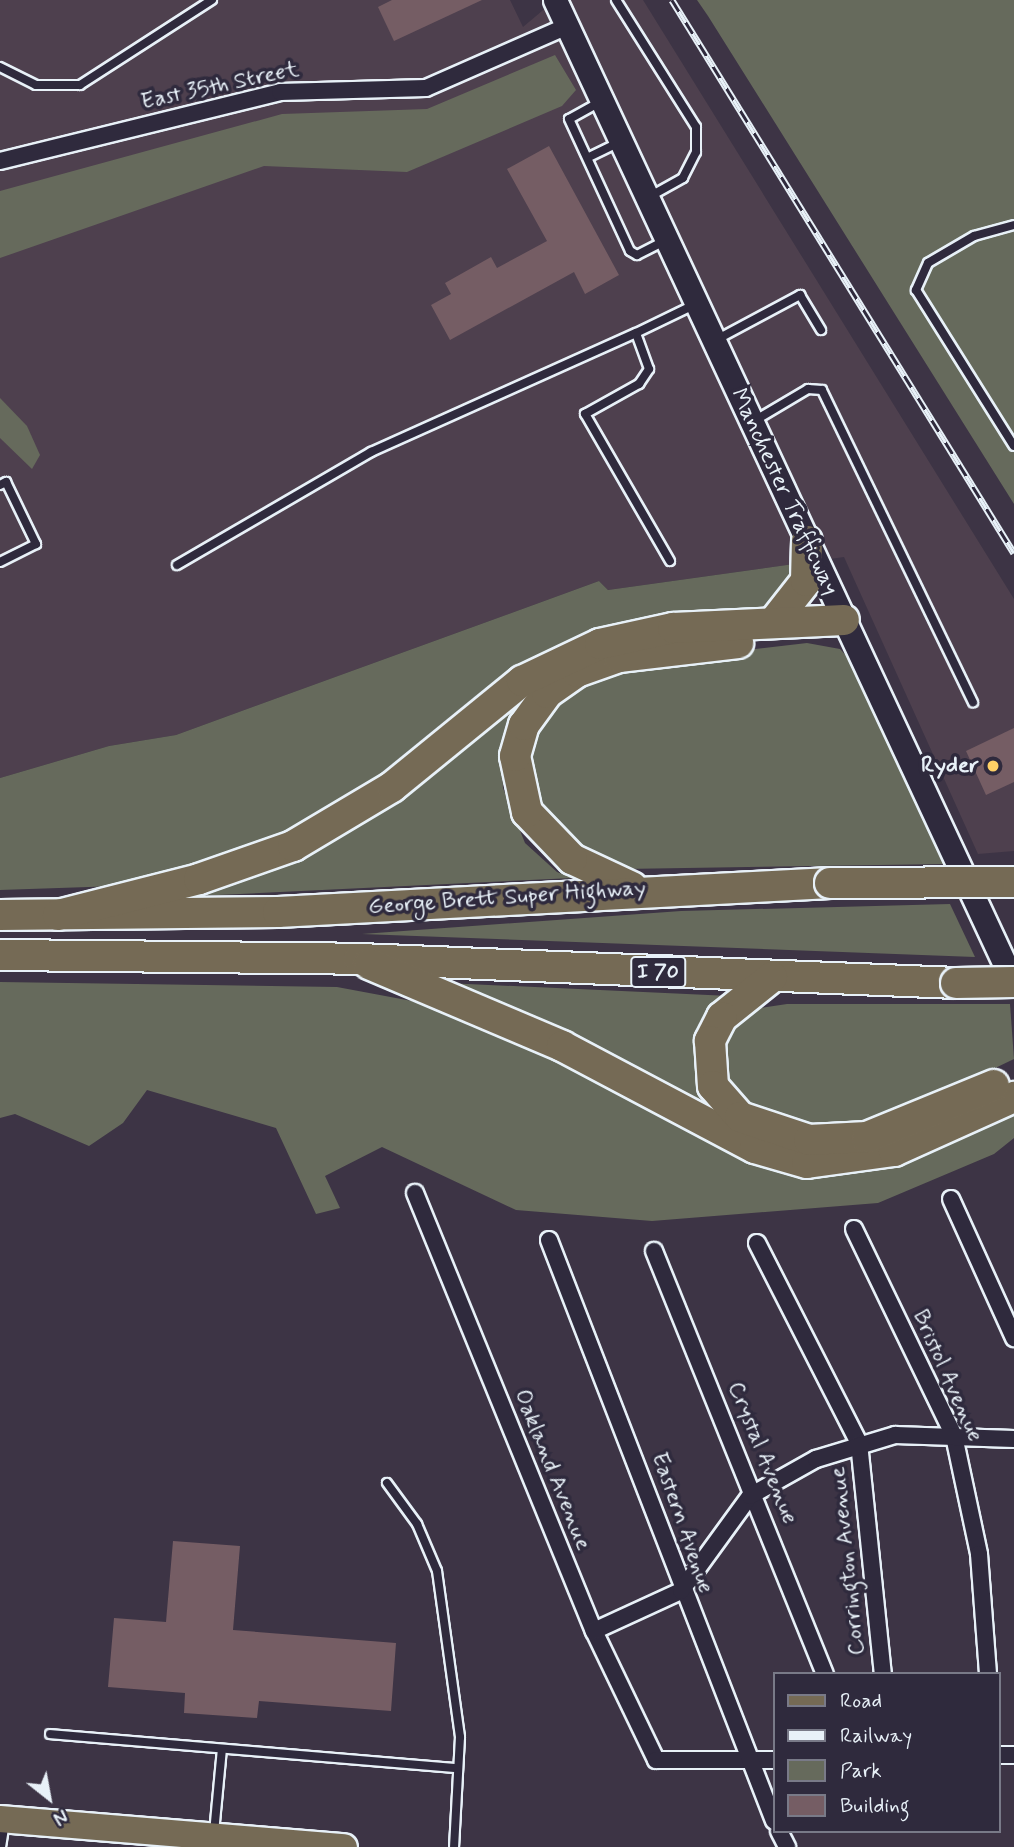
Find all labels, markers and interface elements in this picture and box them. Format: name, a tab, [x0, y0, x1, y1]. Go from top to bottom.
street label: East 35th Street	[138, 56, 302, 116]
street label: Manchester Trafficway	[725, 386, 843, 598]
place label: Ryder	[921, 752, 979, 780]
marker: Ryder	[985, 758, 1001, 774]
street label: George Brett Super Highway	[368, 875, 646, 921]
road number: I 70	[630, 954, 686, 990]
street label: Bristol Avenue	[906, 1307, 988, 1445]
street label: Crystal Avenue	[722, 1379, 802, 1527]
street label: Oakland Avenue	[508, 1389, 596, 1551]
street label: Eastern Avenue	[644, 1447, 720, 1599]
street label: Corrington Avenue	[825, 1469, 871, 1653]
legend	[772, 1672, 1000, 1833]
text: Road	[840, 1687, 882, 1715]
text: Railway	[840, 1722, 912, 1750]
text: Park	[840, 1757, 882, 1785]
north arrow	[14, 1763, 84, 1833]
text: Building	[840, 1792, 910, 1820]
text: N	[48, 1802, 72, 1830]

